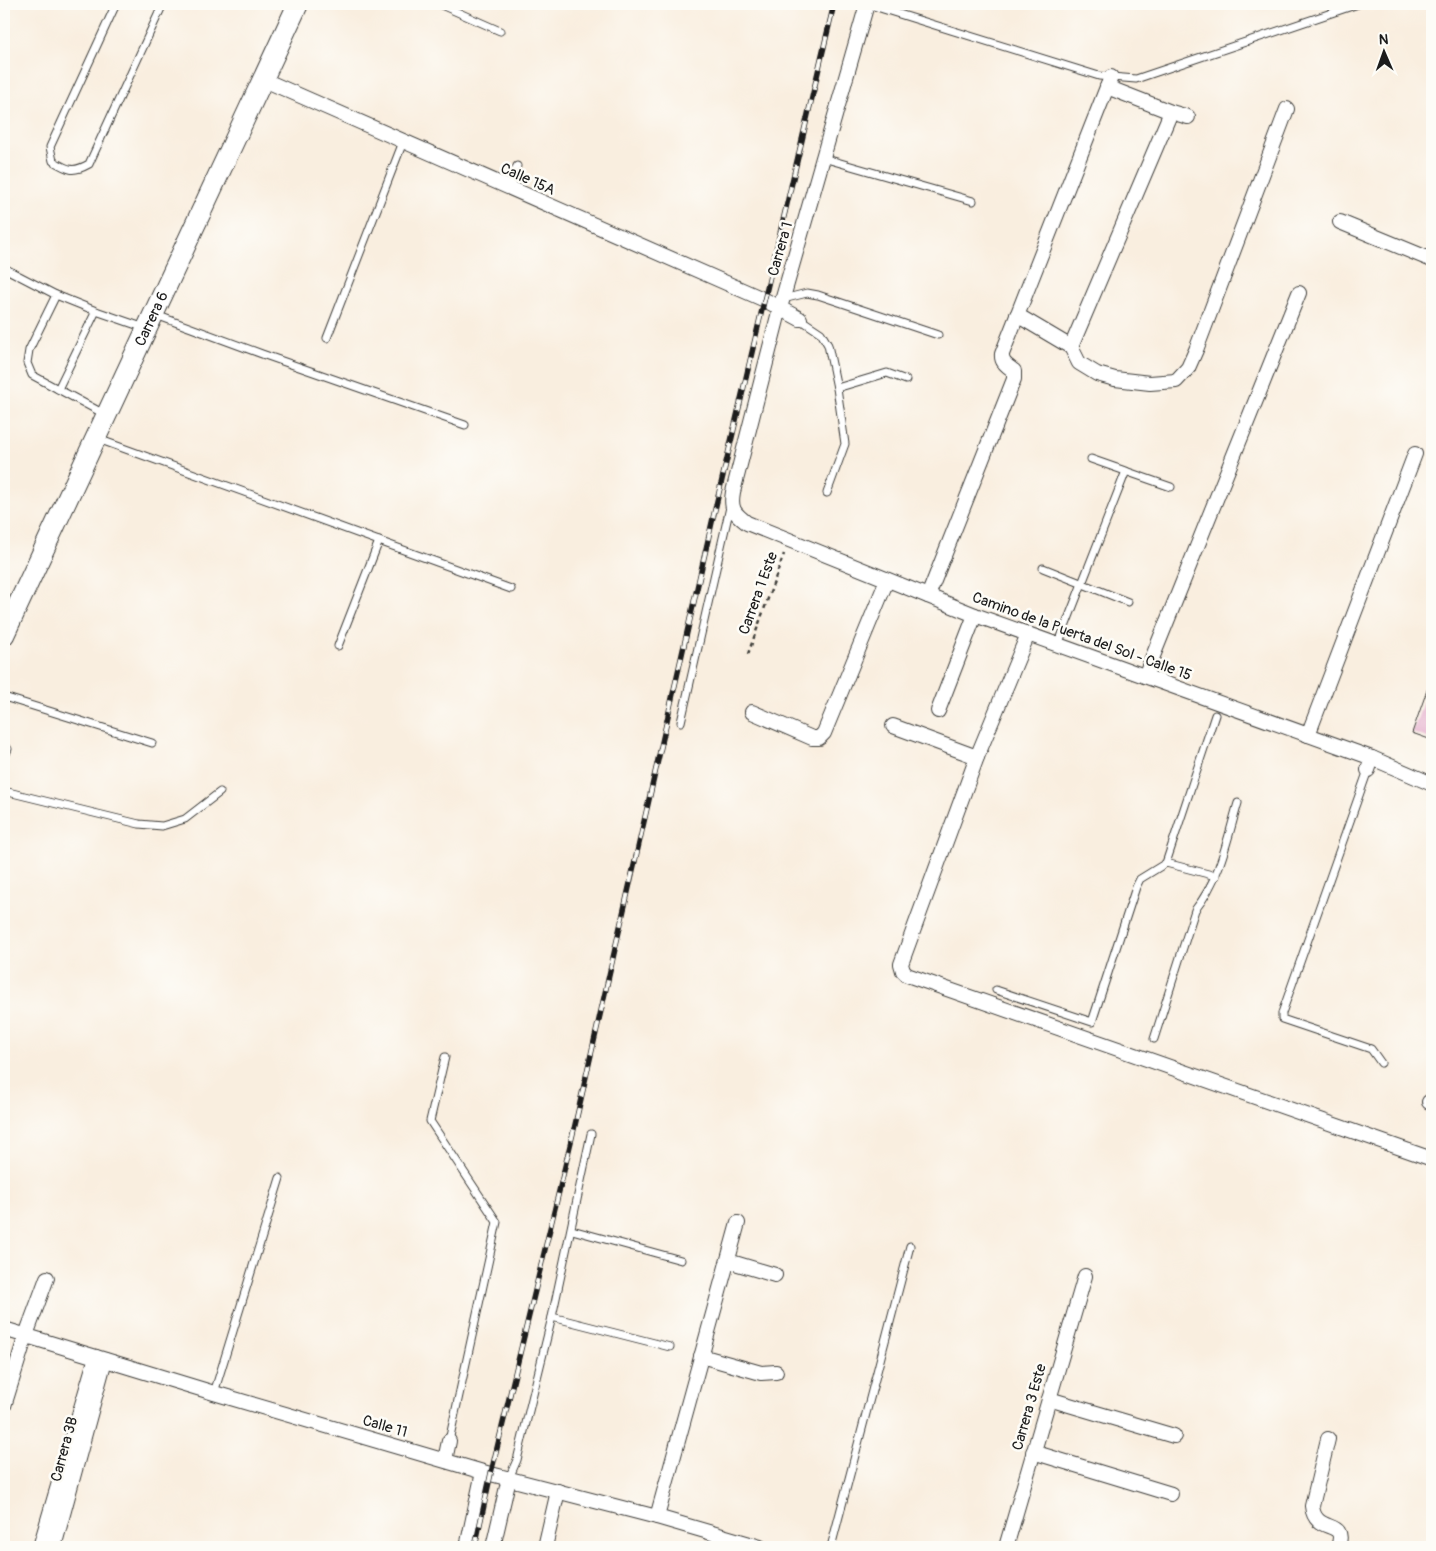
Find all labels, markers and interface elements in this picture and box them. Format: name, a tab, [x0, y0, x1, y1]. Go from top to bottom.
north arrow	[1358, 28, 1408, 78]
text: N	[1379, 31, 1389, 48]
street label: Calle 15A	[498, 159, 558, 200]
street label: Carrera 1	[764, 220, 797, 278]
street label: Carrera 6	[131, 288, 173, 349]
street label: Carrera 1 Este	[735, 549, 782, 637]
street label: Camino de la Puerta del Sol - Calle 15	[970, 588, 1194, 685]
street label: Carrera 3 Este	[1008, 1361, 1051, 1453]
street label: Calle 11	[360, 1411, 409, 1442]
street label: Carrera 3B	[47, 1415, 82, 1484]

